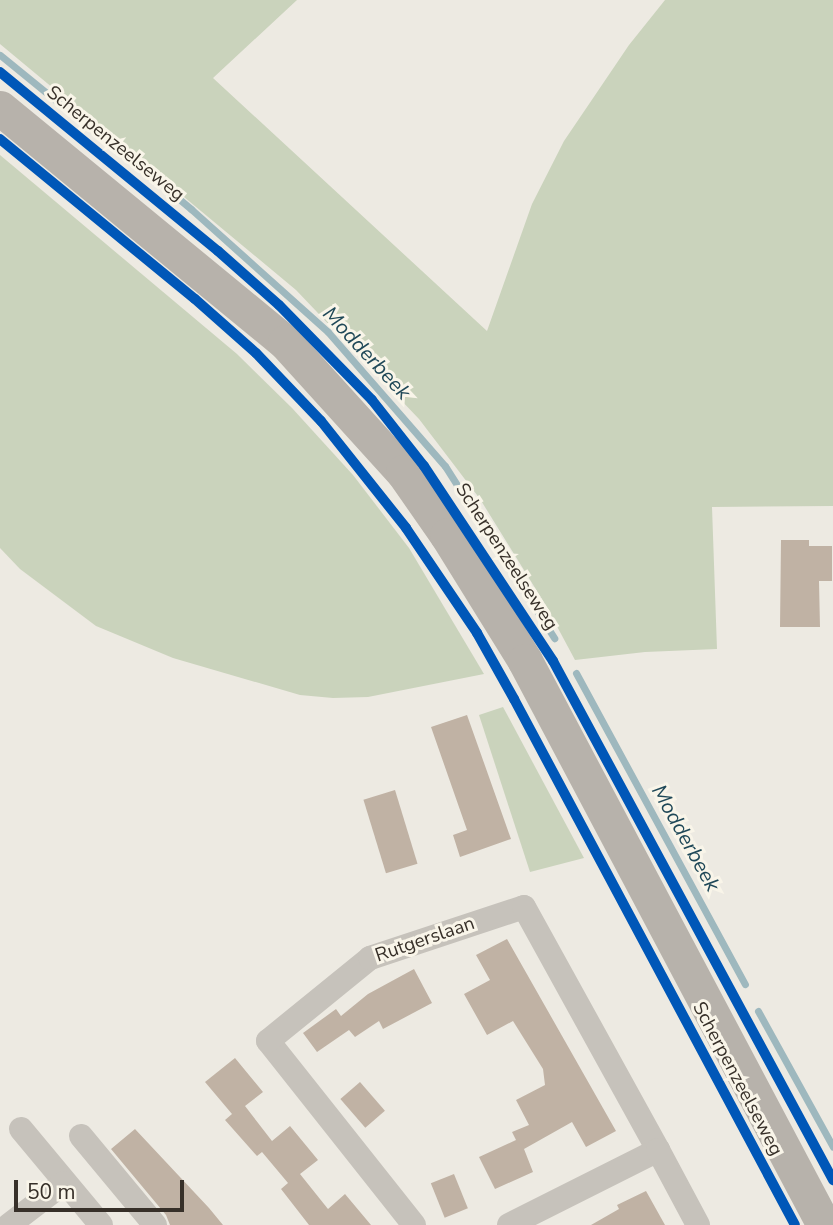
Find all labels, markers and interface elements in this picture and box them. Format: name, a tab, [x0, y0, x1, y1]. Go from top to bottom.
street label: Scherpenzeelseweg	[41, 81, 189, 207]
water label: Modderbeek	[318, 301, 416, 405]
street label: Scherpenzeelseweg	[450, 479, 562, 635]
water label: Modderbeek	[646, 780, 726, 896]
street label: Rutgerslaan	[372, 912, 478, 968]
street label: Scherpenzeelseweg	[687, 998, 787, 1160]
scale bar	[18, 1166, 187, 1210]
text: 50 m	[27, 1178, 76, 1206]

